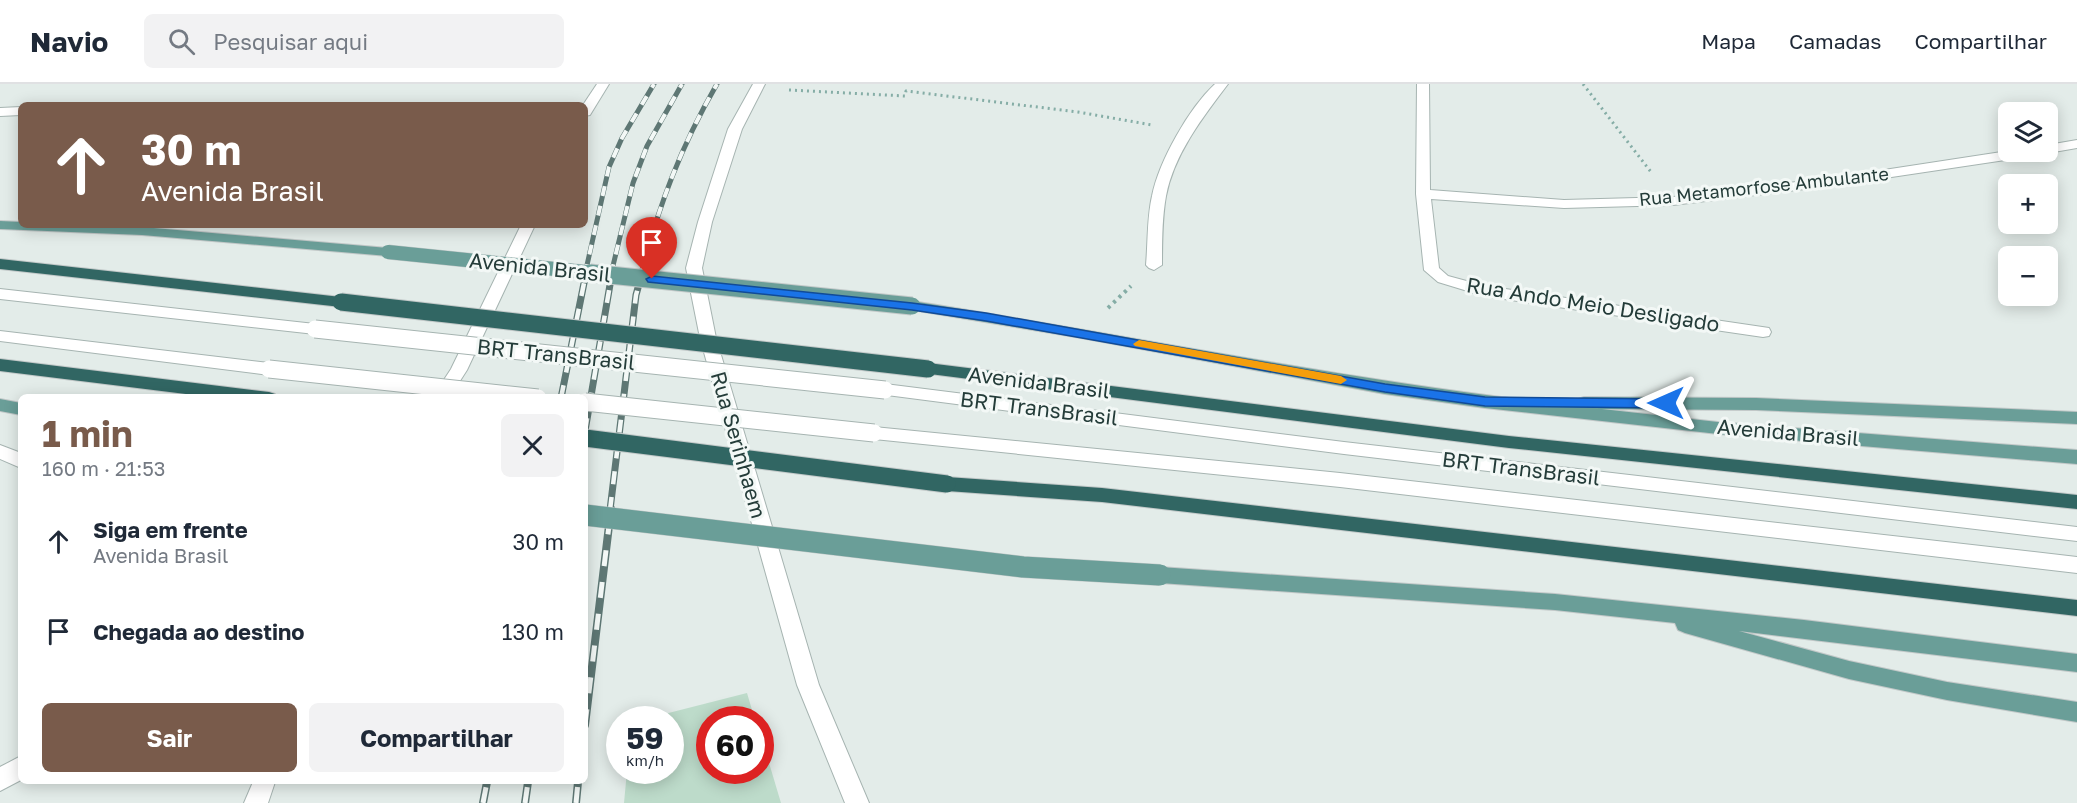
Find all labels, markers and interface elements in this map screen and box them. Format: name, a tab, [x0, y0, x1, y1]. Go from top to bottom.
search box	[144, 14, 564, 68]
text: Navio	[30, 25, 108, 58]
icon: search	[165, 25, 198, 58]
text: Pesquisar aqui	[213, 28, 368, 55]
text: Mapa	[1701, 28, 1756, 54]
text: Camadas	[1789, 28, 1881, 54]
text: Compartilhar	[1914, 28, 2047, 54]
map controls	[1998, 102, 2058, 306]
button: layers	[1998, 102, 2058, 162]
text: 30 m	[141, 124, 241, 174]
icon: ahead	[42, 126, 120, 204]
street label: Rua Metamorfose Ambulante	[1638, 162, 1890, 210]
button: +	[1998, 174, 2058, 234]
text: Avenida Brasil	[141, 175, 324, 207]
pin	[626, 217, 677, 279]
icon: arrive	[635, 226, 668, 259]
button: −	[1998, 246, 2058, 306]
street label: Avenida Brasil	[468, 247, 612, 287]
street label: Rua Ando Meio Desligado	[1465, 271, 1722, 337]
street label: BRT TransBrasil	[476, 333, 636, 375]
street label: Avenida Brasil	[967, 360, 1111, 404]
street label: Rua Serinhaem	[706, 368, 772, 521]
position arrow	[1634, 371, 1698, 435]
street label: BRT TransBrasil	[959, 385, 1120, 431]
text: 1 min	[42, 412, 133, 455]
street label: Avenida Brasil	[1716, 413, 1860, 451]
button: close	[501, 414, 564, 477]
street label: BRT TransBrasil	[1441, 445, 1602, 491]
text: 160 m · 21:53	[42, 456, 166, 480]
text: Siga em frente	[93, 516, 248, 543]
icon: ahead	[42, 525, 75, 558]
text: 30 m	[513, 528, 564, 555]
text: Avenida Brasil	[93, 543, 229, 567]
icon: arrive	[42, 615, 75, 648]
text: Chegada ao destino	[93, 618, 305, 645]
text: 130 m	[502, 618, 564, 645]
button: Sair	[42, 703, 297, 772]
button: Compartilhar	[309, 703, 564, 772]
speed limit sign: 60	[696, 706, 774, 784]
text: 59	[626, 720, 664, 756]
text: km/h	[626, 751, 664, 769]

